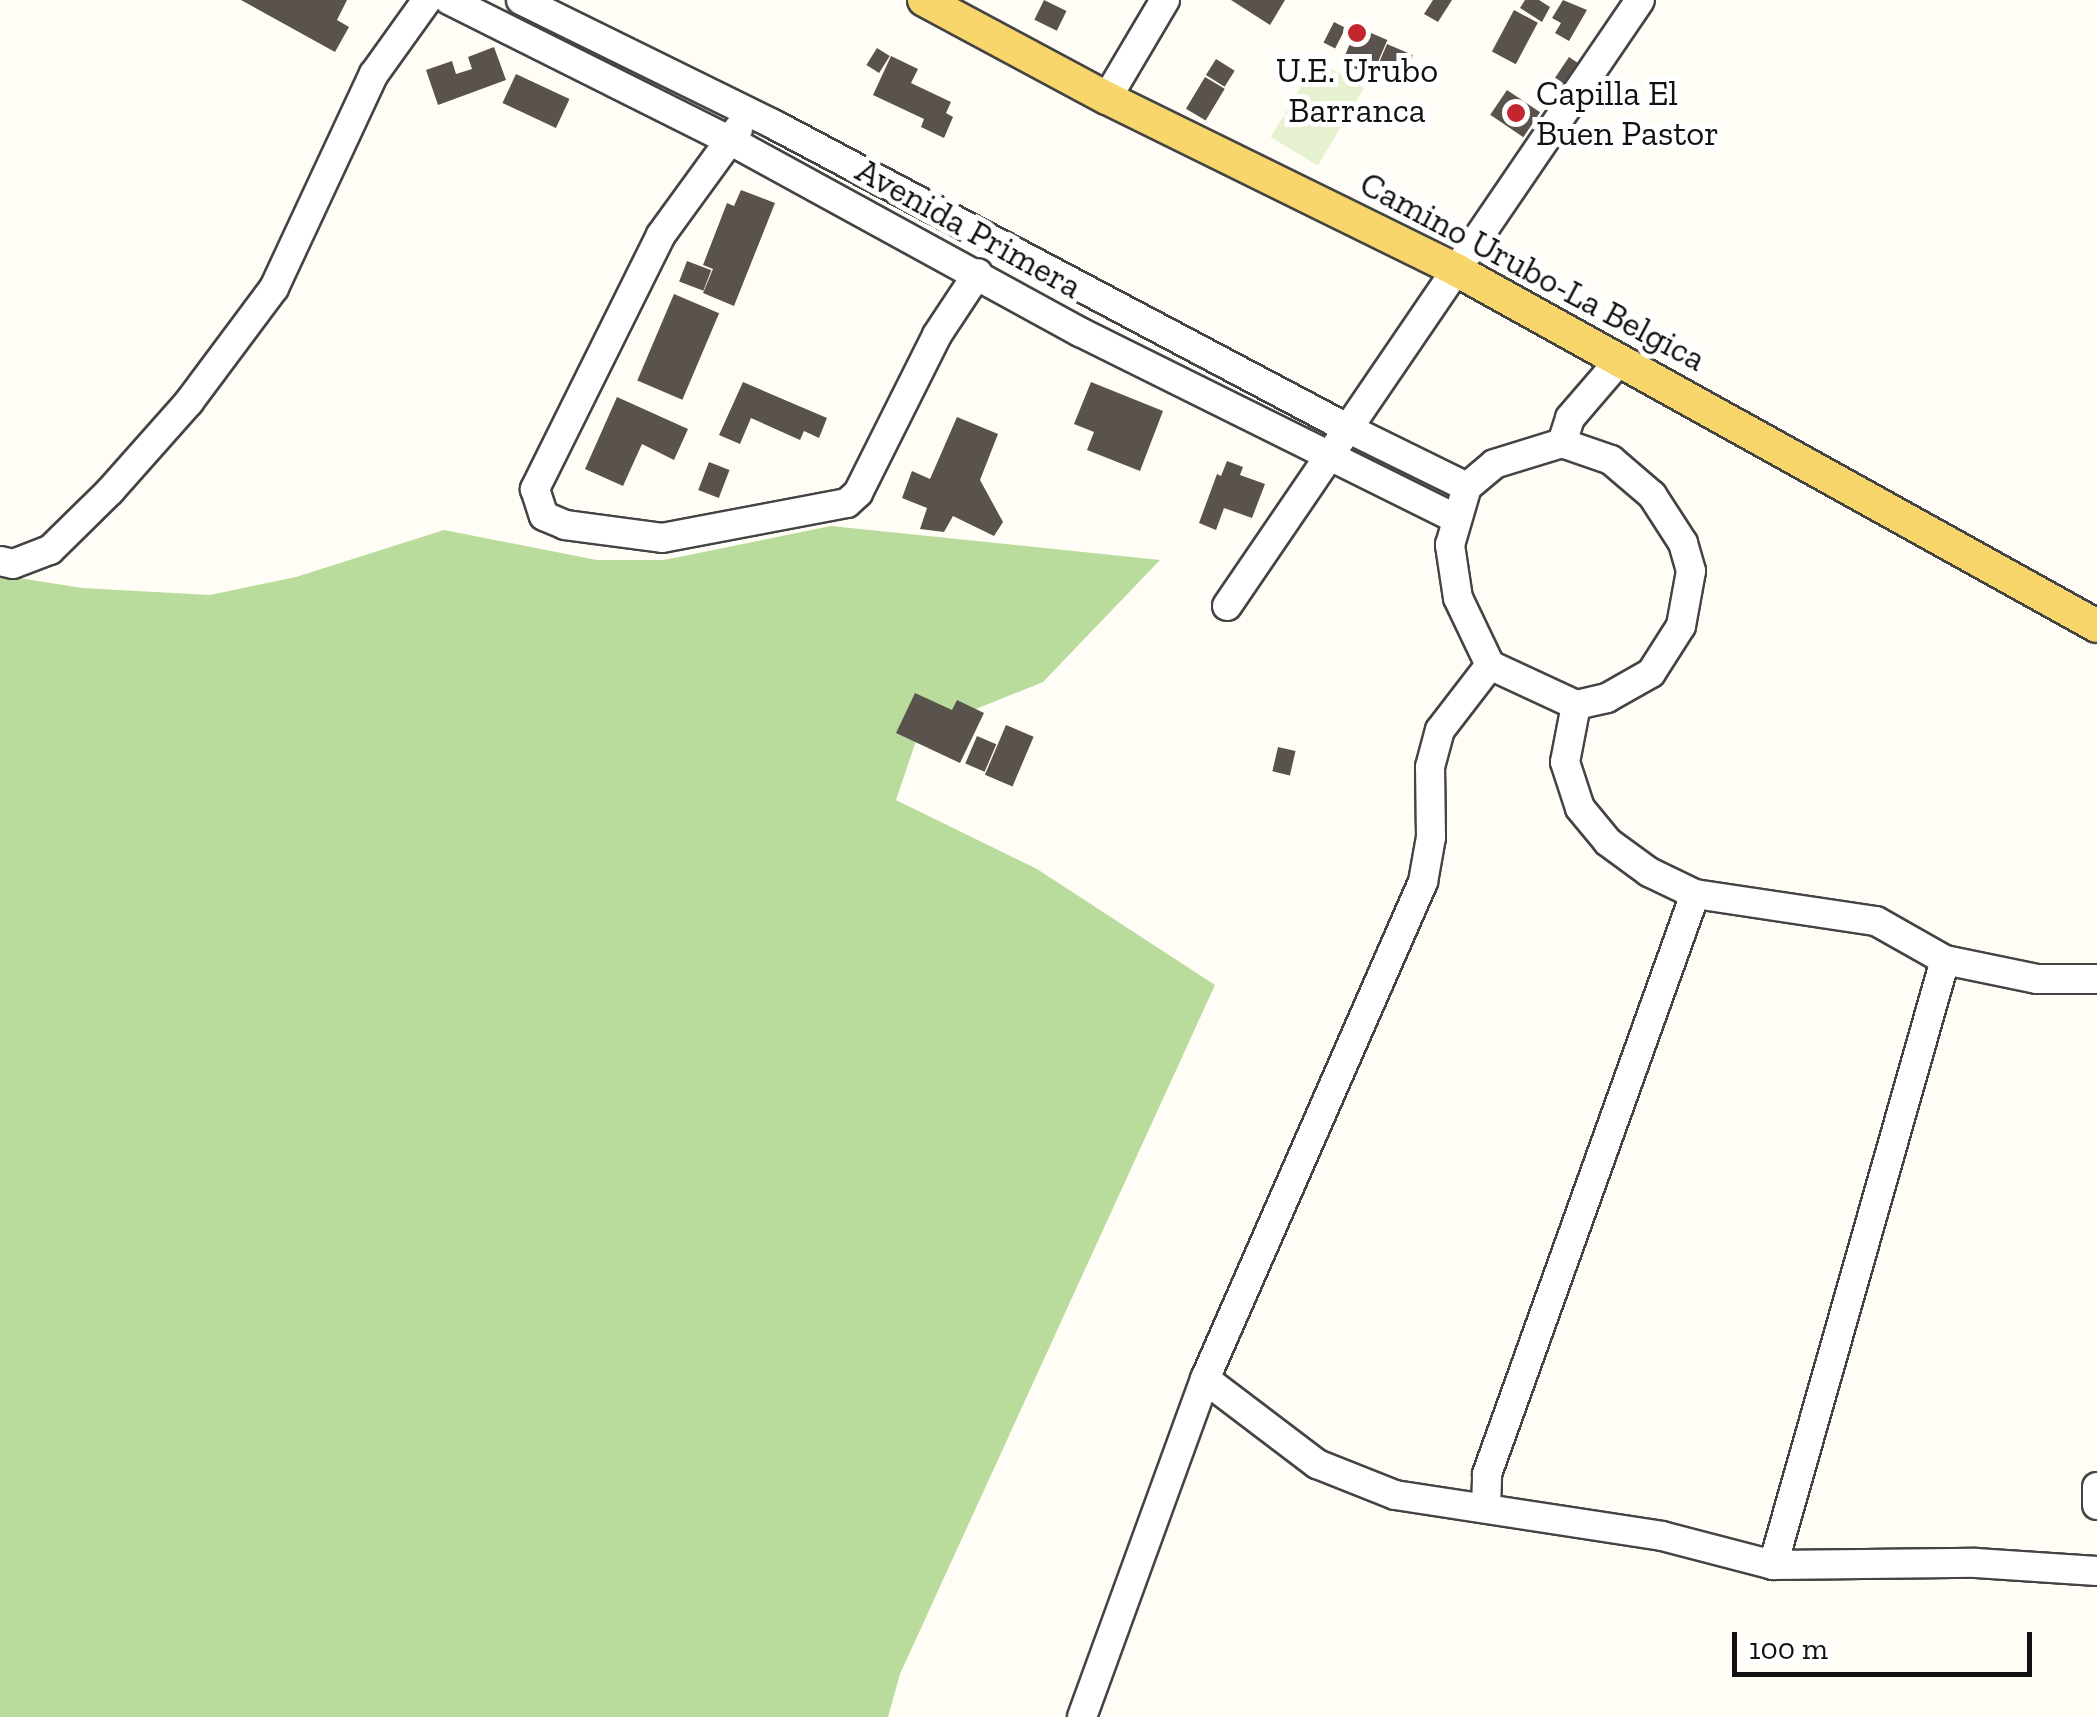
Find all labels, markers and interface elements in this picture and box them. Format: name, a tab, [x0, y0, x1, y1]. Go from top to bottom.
marker: U.E. Urubo Barranca	[1346, 22, 1368, 44]
place label: U.E. Urubo Barranca	[1276, 49, 1438, 131]
place label: Capilla El Buen Pastor	[1536, 72, 1719, 154]
marker: Capilla El Buen Pastor	[1505, 102, 1527, 124]
street label: Avenida Primera	[849, 149, 1089, 307]
street label: Camino Urubo-La Belgica	[1353, 162, 1713, 380]
scale bar	[1737, 1612, 2037, 1674]
text: 100 m	[1749, 1631, 1828, 1667]

